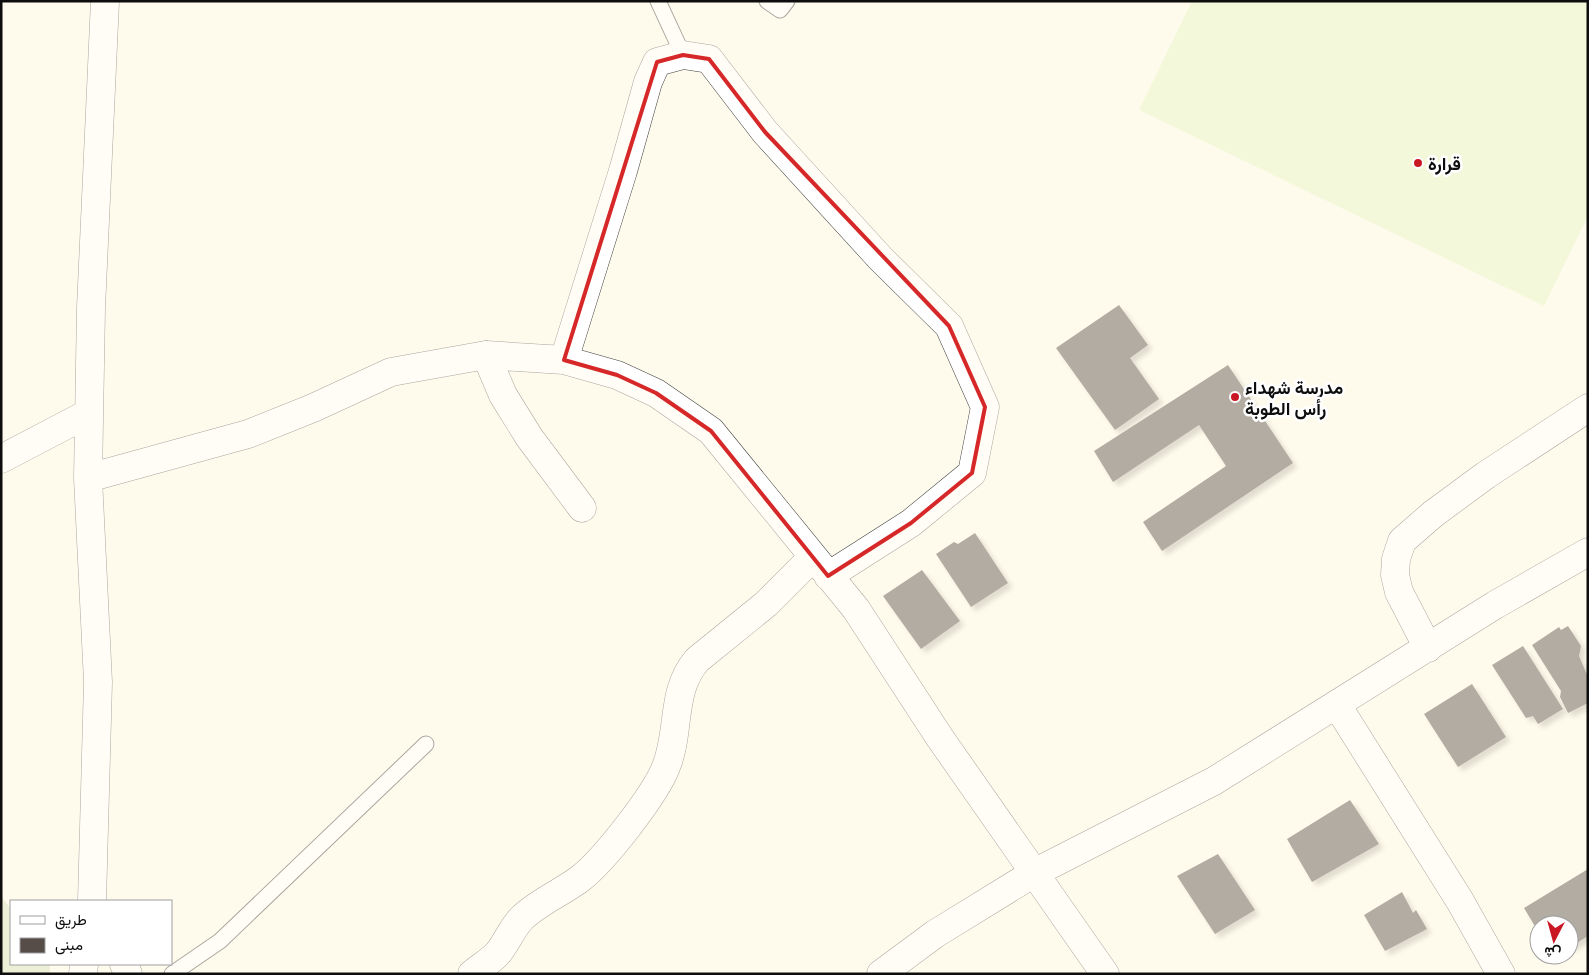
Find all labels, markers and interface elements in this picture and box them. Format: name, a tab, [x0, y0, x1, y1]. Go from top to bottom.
place label: قرارة	[1428, 152, 1461, 175]
marker: قرارة	[1412, 157, 1424, 169]
place label: مدرسة شهداء رأس الطوبة	[1245, 376, 1343, 420]
marker: مدرسة شهداء رأس الطوبة	[1229, 391, 1241, 403]
legend	[10, 900, 172, 965]
text: طريق	[55, 910, 87, 930]
north arrow	[1529, 915, 1579, 965]
text: مبنى	[55, 935, 83, 955]
text: ش	[1543, 943, 1562, 963]

